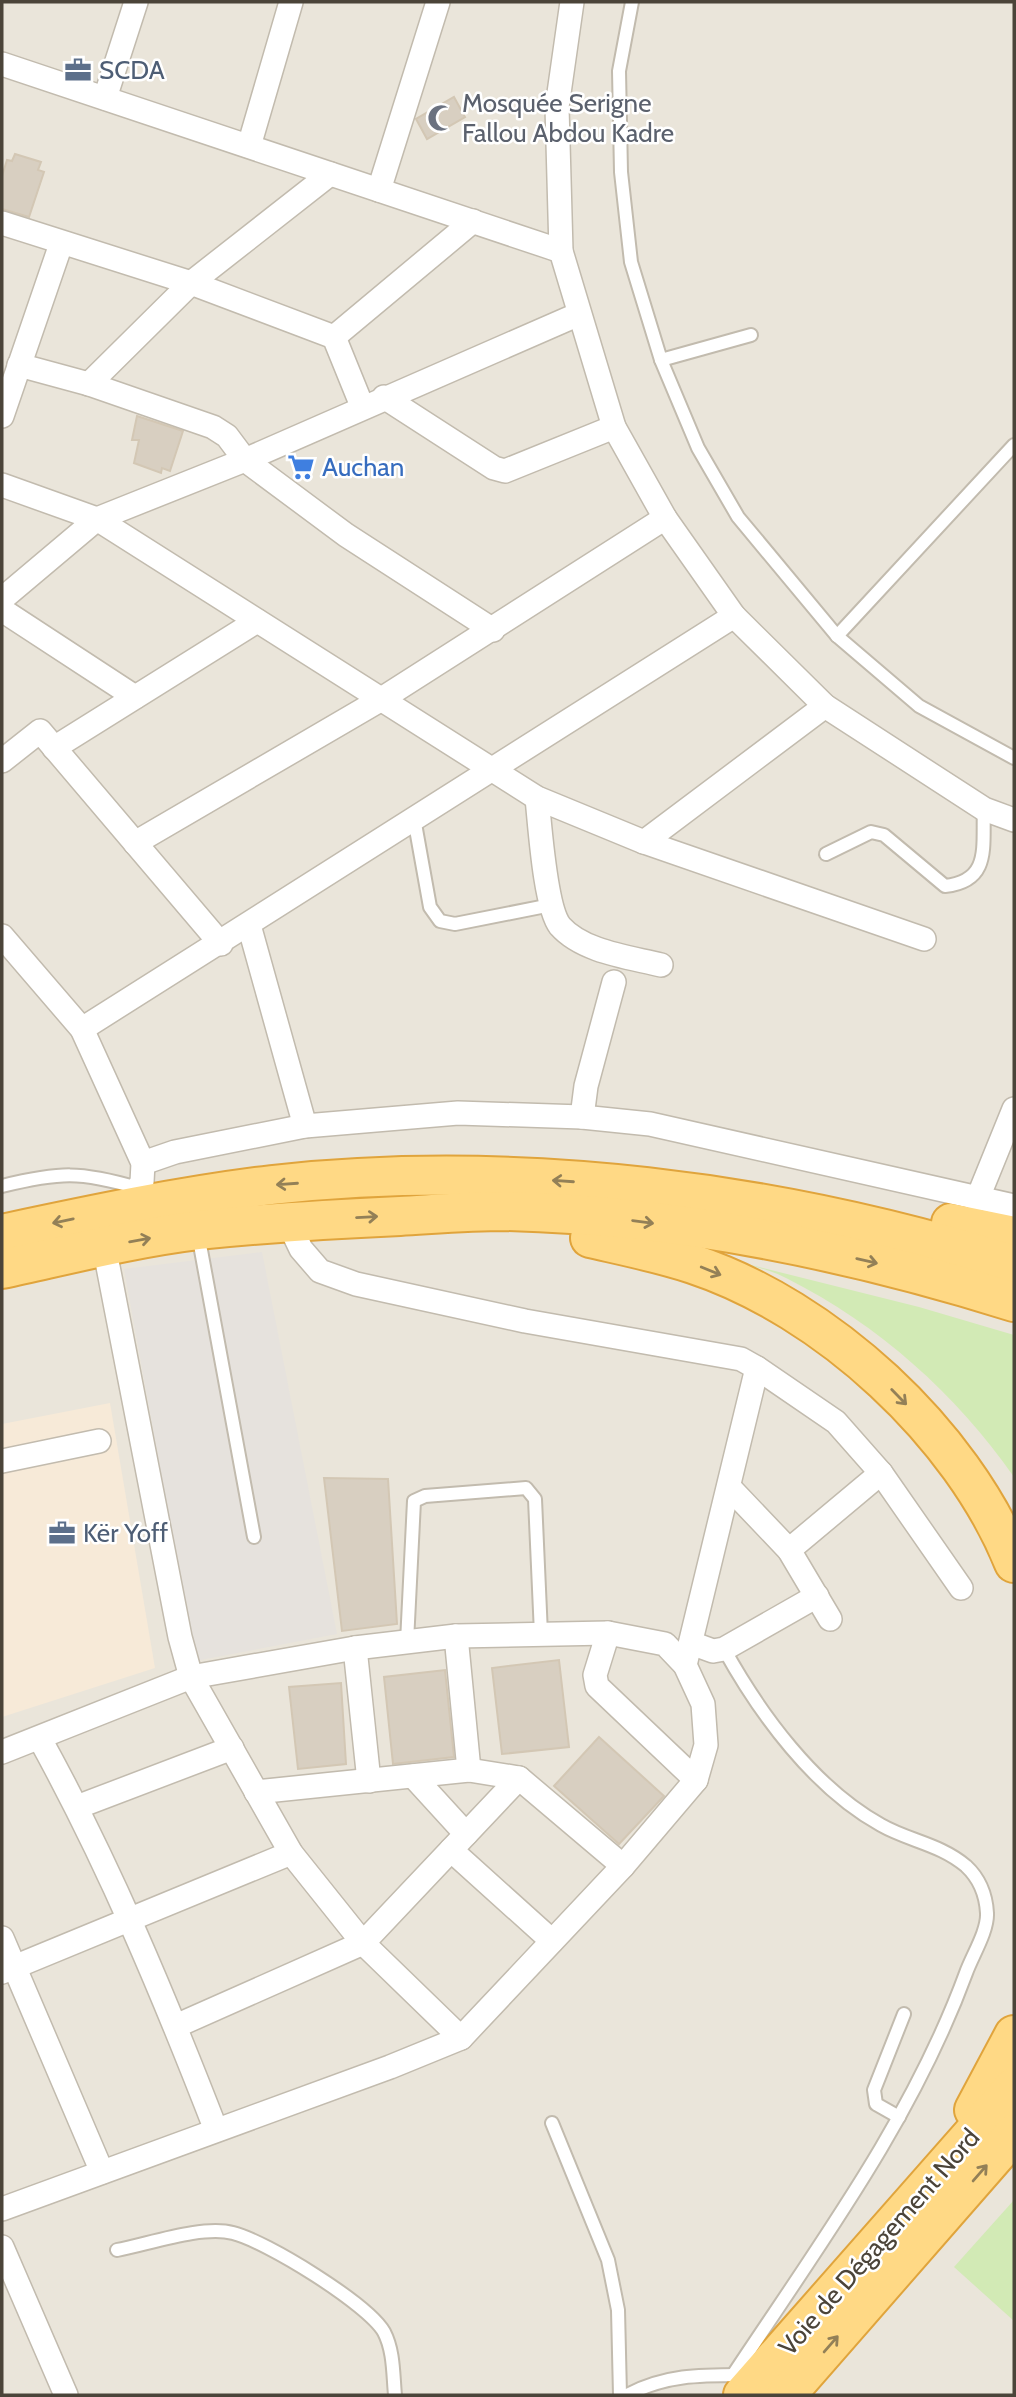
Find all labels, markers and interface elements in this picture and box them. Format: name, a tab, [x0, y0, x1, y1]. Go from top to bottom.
place label: SCDA	[99, 54, 165, 86]
office icon: SCDA	[63, 55, 93, 85]
place label: Mosquée Serigne Fallou Abdou Kadre	[462, 87, 674, 149]
mosque icon: Mosquée Serigne Fallou Abdou Kadre	[426, 103, 456, 133]
place label: Auchan	[322, 451, 404, 483]
supermarket icon: Auchan	[286, 452, 316, 482]
one-way arrow	[552, 1174, 575, 1187]
one-way arrow	[276, 1178, 299, 1191]
one-way arrow	[355, 1211, 378, 1224]
one-way arrow	[52, 1214, 75, 1228]
one-way arrow	[631, 1216, 653, 1229]
one-way arrow	[129, 1233, 151, 1246]
one-way arrow	[855, 1254, 878, 1268]
one-way arrow	[700, 1265, 722, 1278]
one-way arrow	[891, 1388, 907, 1406]
place label: Kër Yoff	[83, 1517, 169, 1549]
office icon: Kër Yoff	[47, 1518, 77, 1548]
street label: Voie de Dégagement Nord	[772, 2122, 986, 2362]
one-way arrow	[972, 2164, 988, 2182]
one-way arrow	[823, 2335, 839, 2353]

